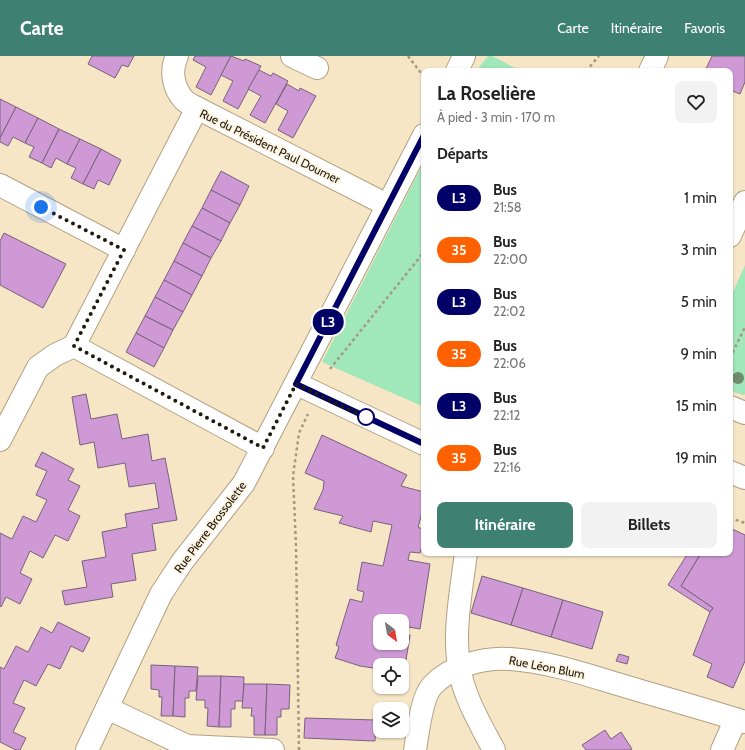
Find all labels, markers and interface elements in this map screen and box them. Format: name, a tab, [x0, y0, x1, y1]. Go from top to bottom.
text: Carte	[20, 17, 64, 40]
text: Carte	[557, 19, 589, 37]
text: Itinéraire	[611, 19, 662, 37]
text: Favoris	[684, 19, 725, 37]
button: heart	[675, 81, 717, 123]
text: La Roselière	[437, 82, 536, 105]
street label: Rue du Président Paul Doumer	[197, 105, 343, 187]
text: À pied · 3 min · 170 m	[437, 109, 555, 125]
text: Départs	[437, 145, 488, 163]
text: Bus	[493, 181, 517, 199]
text: L3	[452, 189, 466, 207]
text: 1 min	[684, 189, 717, 207]
your location	[31, 197, 51, 217]
text: 21:58	[493, 199, 522, 215]
text: Bus	[493, 233, 517, 251]
text: 35	[451, 241, 467, 259]
text: 3 min	[681, 241, 717, 259]
text: 22:00	[493, 251, 527, 267]
text: Bus	[493, 285, 517, 303]
text: L3	[452, 293, 466, 311]
text: 5 min	[681, 293, 717, 311]
text: 22:02	[493, 303, 525, 319]
line badge: L3	[310, 309, 346, 335]
text: L3	[321, 313, 335, 331]
text: Bus	[493, 337, 517, 355]
text: 35	[451, 345, 467, 363]
text: 9 min	[680, 345, 717, 363]
text: 22:06	[493, 355, 526, 371]
text: Bus	[493, 389, 517, 407]
text: L3	[452, 397, 466, 415]
text: 15 min	[676, 397, 717, 415]
text: 22:12	[493, 407, 520, 423]
unlabelled marker	[357, 408, 375, 426]
text: Bus	[493, 441, 517, 459]
text: 35	[451, 449, 467, 467]
text: 19 min	[675, 449, 717, 467]
text: 22:16	[493, 459, 521, 475]
street label: Rue Pierre Brossolette	[171, 478, 249, 576]
button: Itinéraire	[437, 502, 573, 548]
button: Billets	[581, 502, 717, 548]
north arrow	[373, 614, 409, 650]
map controls	[373, 614, 409, 738]
street label: Rue Léon Blum	[508, 652, 586, 682]
button: locate	[373, 658, 409, 694]
button: layers	[373, 702, 409, 738]

